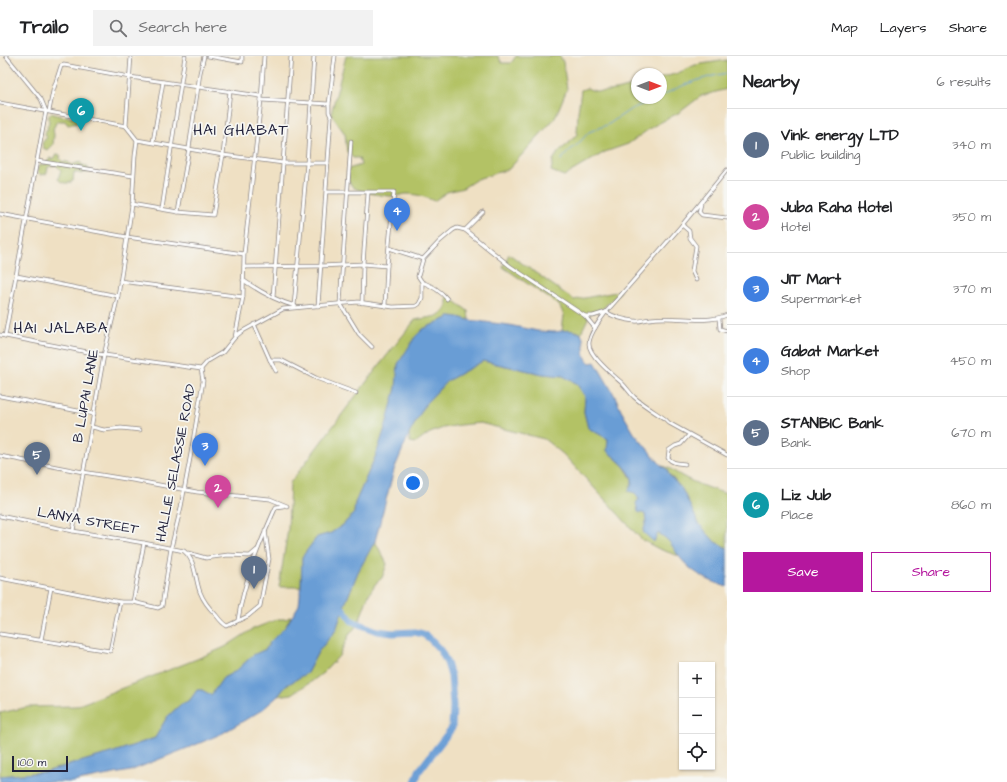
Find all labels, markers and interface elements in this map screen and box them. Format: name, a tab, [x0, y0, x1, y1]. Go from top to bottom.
search box	[93, 10, 373, 46]
text: Trailo	[20, 14, 69, 41]
icon: search	[107, 17, 129, 39]
text: Search here	[139, 17, 227, 38]
text: Map	[831, 18, 858, 38]
text: Layers	[880, 18, 927, 38]
text: Share	[949, 18, 987, 38]
north arrow	[631, 68, 667, 104]
text: Nearby	[743, 70, 800, 94]
text: 6 results	[936, 73, 991, 91]
pin: 6	[68, 98, 94, 131]
district label: HAI GHABAT	[193, 120, 289, 141]
text: Vink energy LTD	[781, 125, 899, 146]
text: 1	[755, 136, 757, 154]
text: 340 m	[952, 136, 991, 154]
text: Public building	[781, 146, 860, 164]
text: Juba Raha Hotel	[781, 197, 892, 218]
pin: 4	[384, 198, 410, 231]
text: 2	[752, 208, 760, 226]
text: 350 m	[952, 208, 991, 226]
text: Hotel	[781, 218, 811, 236]
text: JIT Mart	[781, 269, 841, 290]
text: 3	[753, 280, 759, 298]
text: 370 m	[953, 280, 991, 298]
text: Supermarket	[781, 290, 862, 308]
district label: HAI JALABA	[14, 318, 108, 339]
text: Gabat Market	[781, 341, 879, 362]
street label: B LUPAI LANE	[68, 347, 104, 444]
text: 4	[752, 352, 760, 370]
text: 450 m	[949, 352, 991, 370]
text: Shop	[781, 362, 810, 380]
street label: HALLIE SELASSIE ROAD	[151, 382, 201, 544]
text: STANBIC Bank	[781, 413, 884, 434]
text: 5	[751, 424, 761, 442]
text: 670 m	[951, 424, 991, 442]
pin: 3	[192, 433, 218, 466]
text: Bank	[781, 434, 811, 452]
pin: 5	[24, 442, 50, 475]
your location	[403, 473, 423, 493]
pin: 2	[205, 475, 231, 508]
text: Liz Jub	[781, 485, 831, 506]
text: 6	[752, 496, 760, 514]
text: 860 m	[951, 496, 991, 514]
street label: LANYA STREET	[36, 502, 140, 540]
text: Place	[781, 506, 813, 524]
button: Save	[743, 552, 863, 592]
button: Share	[871, 552, 991, 592]
pin: 1	[241, 556, 267, 589]
map controls	[679, 662, 715, 770]
button: +	[679, 662, 715, 698]
button: −	[679, 698, 715, 734]
button: locate	[679, 734, 715, 770]
scale bar	[12, 754, 68, 773]
text: 100 m	[18, 755, 46, 770]

